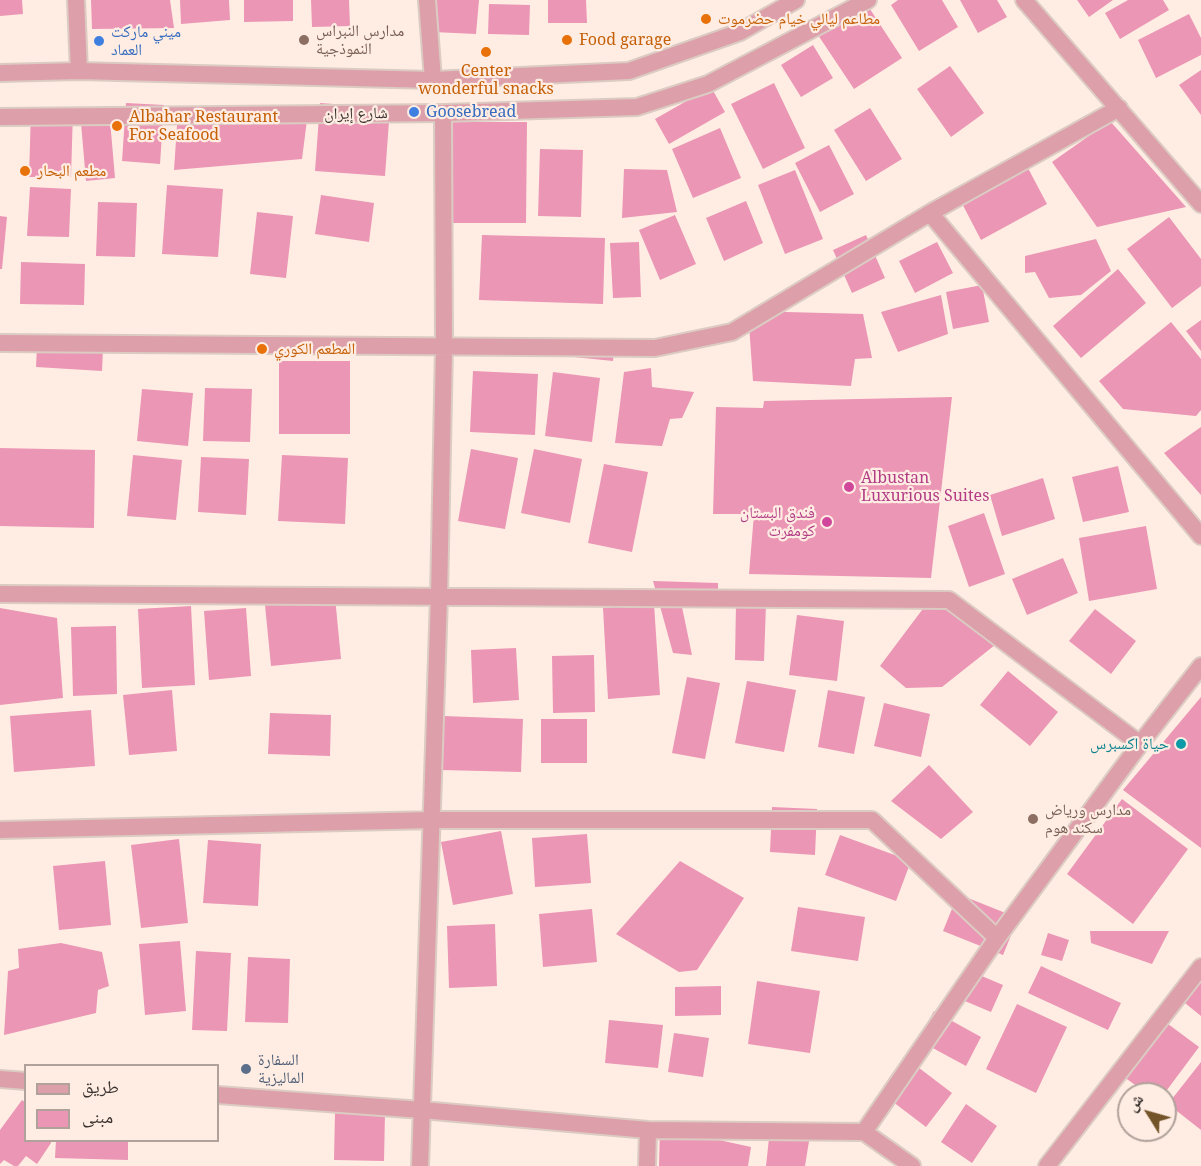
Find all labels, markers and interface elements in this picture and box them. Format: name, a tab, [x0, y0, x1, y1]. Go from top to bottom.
place label: مطاعم ليالي خيام حضرموت	[718, 9, 880, 29]
marker: مطاعم ليالي خيام حضرموت	[699, 12, 713, 26]
place label: مدارس النبراس النموذجية	[316, 21, 404, 59]
place label: ميني ماركت العماد	[111, 22, 181, 60]
place label: Food garage	[579, 30, 671, 50]
marker: مدارس النبراس النموذجية	[297, 33, 311, 47]
marker: Food garage	[560, 33, 574, 47]
marker: ميني ماركت العماد	[92, 34, 106, 48]
marker: Center wonderful snacks	[479, 45, 493, 59]
place label: Center wonderful snacks	[418, 61, 554, 99]
place label: Goosebread	[426, 102, 516, 122]
street label: شارع إيران	[324, 104, 388, 124]
marker: Goosebread	[407, 105, 421, 119]
place label: Albahar Restaurant For Seafood	[129, 107, 278, 145]
marker: Albahar Restaurant For Seafood	[110, 119, 124, 133]
place label: مطعم البحار	[37, 161, 106, 181]
marker: مطعم البحار	[18, 164, 32, 178]
place label: المطعم الكوري	[274, 339, 355, 359]
marker: المطعم الكوري	[255, 342, 269, 356]
place label: Albustan Luxurious Suites	[861, 468, 989, 506]
marker: Albustan Luxurious Suites	[842, 480, 856, 494]
place label: فندق البستان كومفرت	[740, 503, 815, 541]
marker: فندق البستان كومفرت	[820, 515, 834, 529]
place label: حياة اكسبرس	[1090, 734, 1169, 754]
marker: حياة اكسبرس	[1174, 737, 1188, 751]
place label: مدارس ورياض سكند هوم	[1045, 800, 1131, 838]
marker: مدارس ورياض سكند هوم	[1026, 812, 1040, 826]
place label: السفارة الماليزية	[258, 1050, 304, 1088]
marker: السفارة الماليزية	[239, 1062, 253, 1076]
legend	[24, 1064, 219, 1142]
text: طريق	[82, 1074, 119, 1098]
north arrow	[1117, 1082, 1177, 1142]
text: ش	[1120, 1089, 1148, 1116]
text: مبنى	[82, 1104, 113, 1128]

